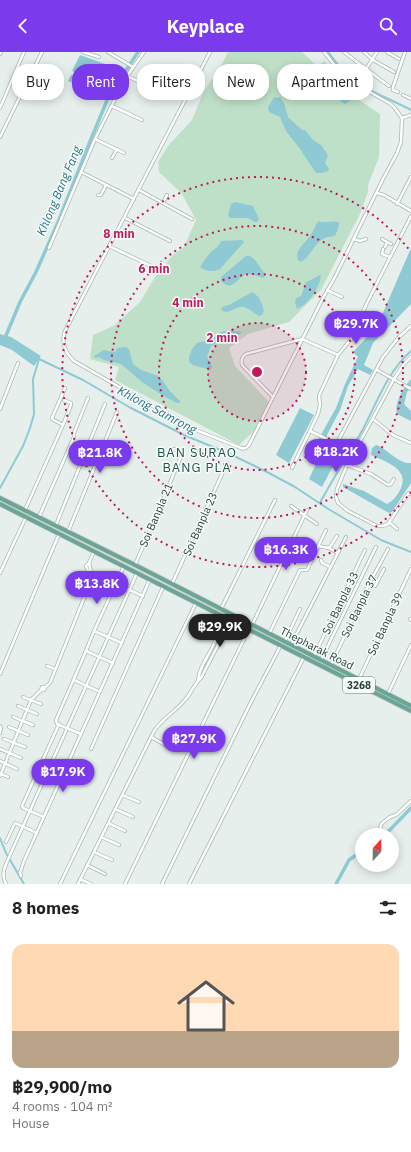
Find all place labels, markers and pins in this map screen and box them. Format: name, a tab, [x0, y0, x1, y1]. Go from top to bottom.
pin: ฿29.7K	[323, 311, 389, 345]
centre of rings	[250, 365, 264, 379]
pin: ฿18.2K	[303, 439, 369, 473]
pin: ฿21.8K	[67, 440, 133, 474]
pin: ฿16.3K	[253, 537, 319, 571]
pin: ฿13.8K	[64, 571, 130, 605]
pin: ฿29.9K	[187, 614, 253, 648]
pin: ฿27.9K	[161, 726, 227, 760]
pin: ฿17.9K	[30, 759, 96, 793]

